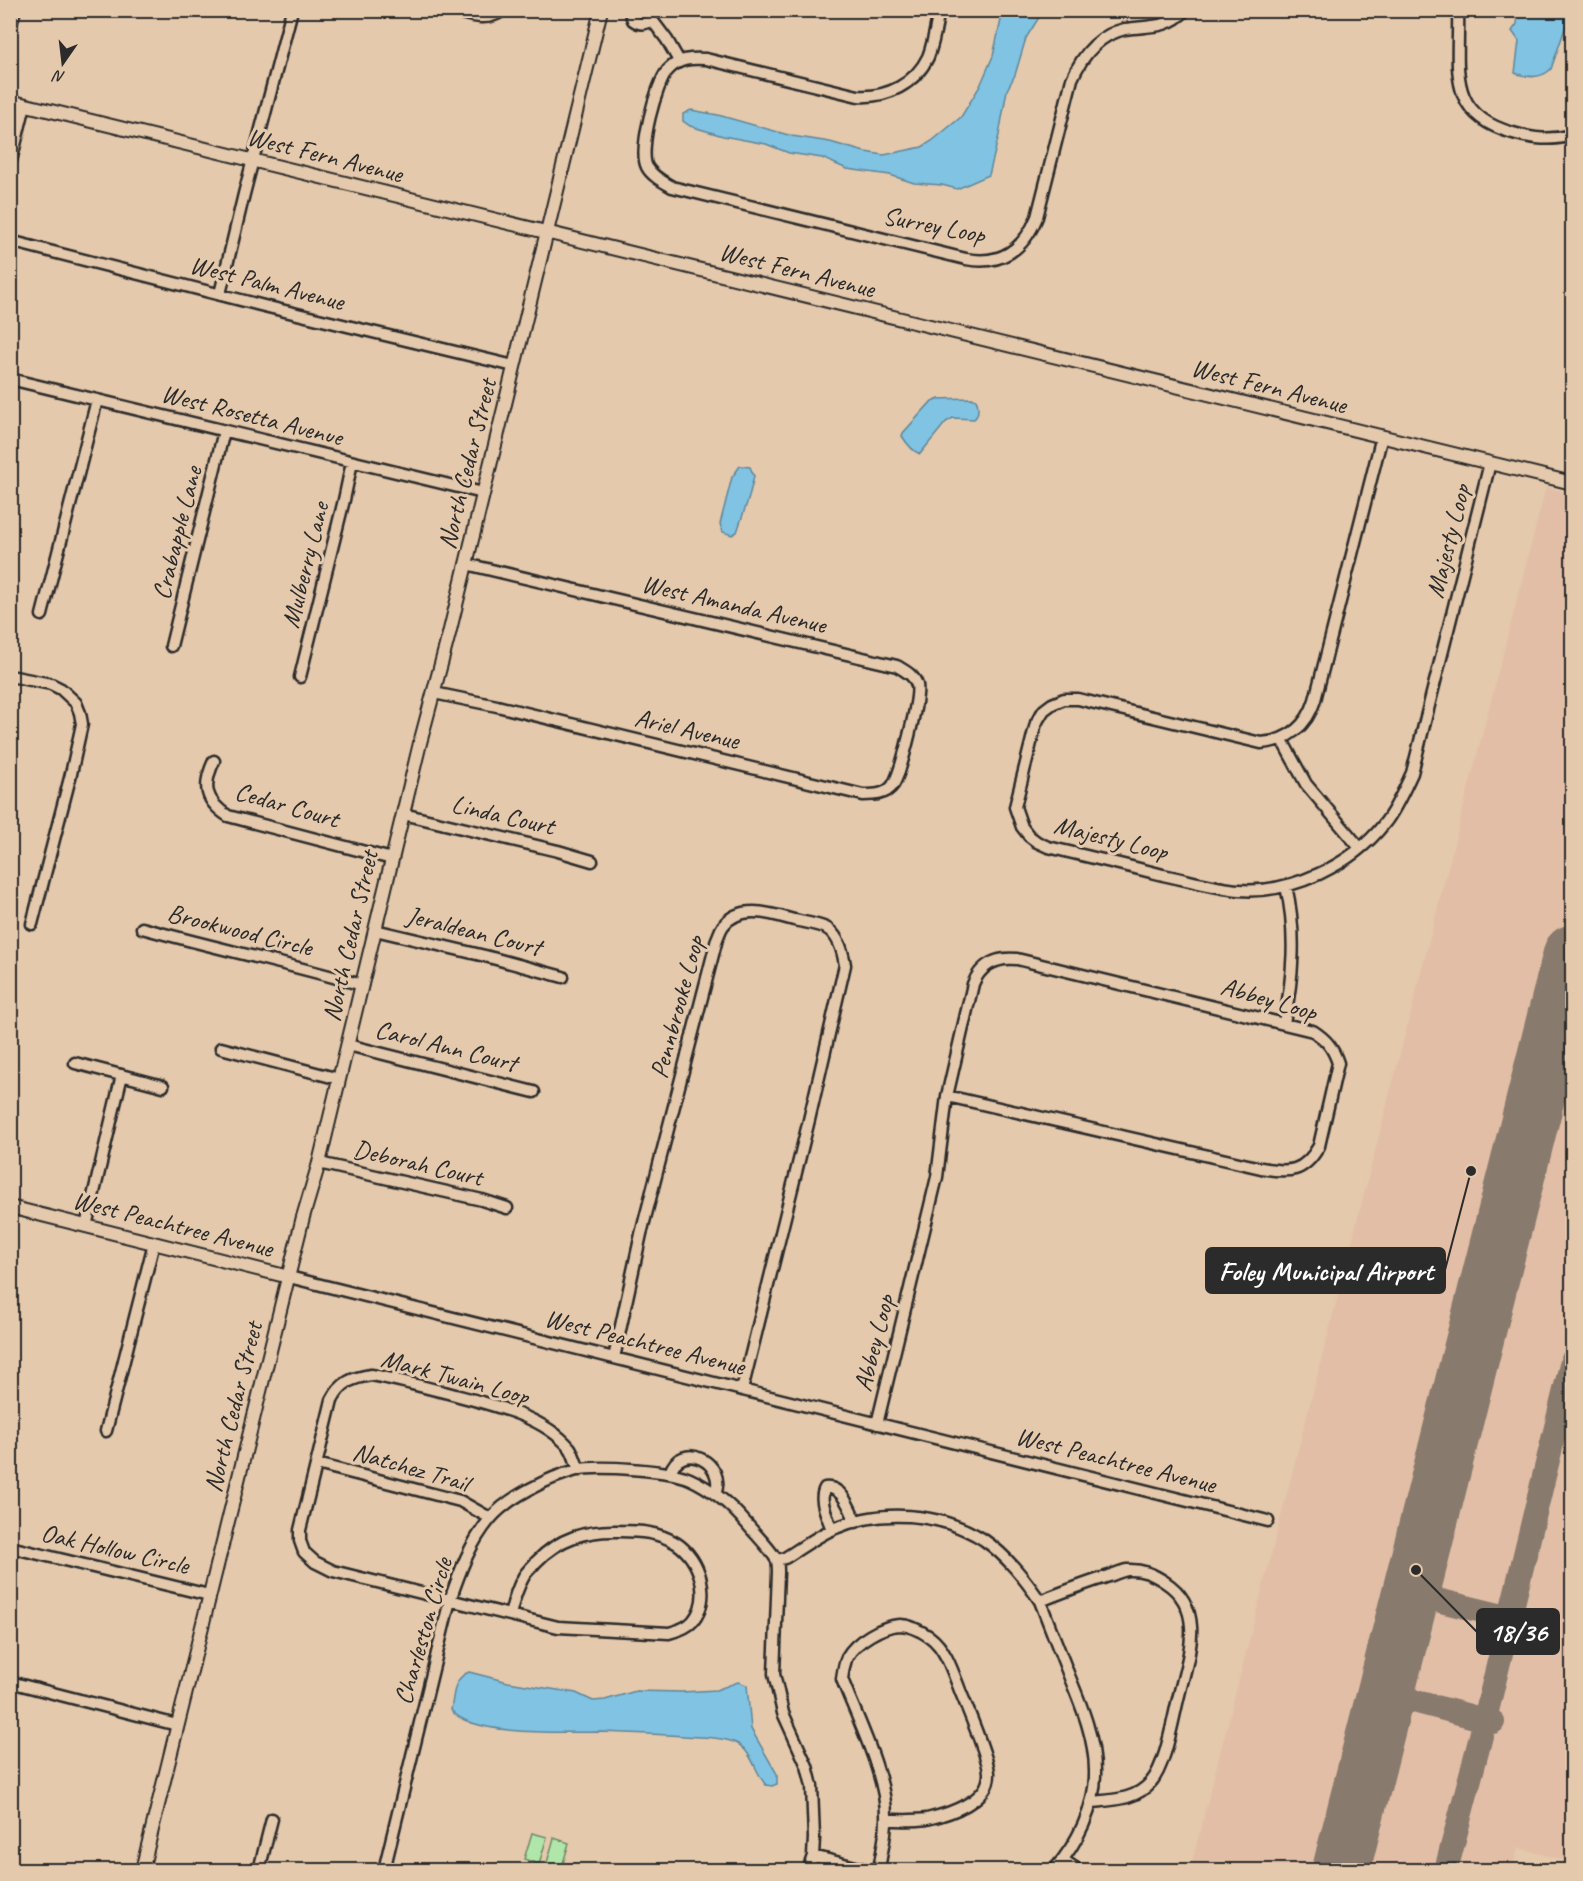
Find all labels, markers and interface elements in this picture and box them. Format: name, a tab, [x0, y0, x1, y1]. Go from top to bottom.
north arrow	[33, 33, 93, 93]
text: N	[49, 65, 67, 87]
street label: West Fern Avenue	[244, 120, 408, 191]
street label: Surrey Loop	[880, 199, 989, 251]
street label: West Fern Avenue	[716, 235, 880, 306]
street label: West Palm Avenue	[187, 248, 349, 318]
street label: West Fern Avenue	[1188, 351, 1352, 422]
street label: North Cedar Street	[430, 373, 505, 552]
street label: West Rosetta Avenue	[158, 377, 348, 454]
street label: Crabapple Lane	[145, 462, 210, 603]
street label: Majesty Loop	[1418, 479, 1479, 601]
street label: Mulberry Lane	[273, 496, 337, 631]
street label: West Amanda Avenue	[639, 567, 831, 642]
street label: Ariel Avenue	[632, 701, 744, 757]
street label: Cedar Court	[231, 774, 345, 836]
street label: Linda Court	[449, 787, 560, 843]
street label: Majesty Loop	[1051, 808, 1173, 869]
street label: North Cedar Street	[314, 845, 386, 1024]
street label: Brookwood Circle	[164, 896, 317, 964]
street label: Jeraldean Court	[401, 898, 548, 964]
street label: Pennbrooke Loop	[642, 930, 712, 1082]
street label: Abbey Loop	[1217, 970, 1322, 1029]
street label: Carol Ann Court	[372, 1012, 523, 1080]
street label: Deborah Court	[350, 1132, 488, 1194]
street label: West Peachtree Avenue	[70, 1183, 278, 1265]
callout: Foley Municipal Airport	[1206, 1248, 1445, 1293]
text: Foley Municipal Airport	[1219, 1254, 1436, 1288]
street label: Abbey Loop	[846, 1290, 902, 1395]
street label: West Peachtree Avenue	[542, 1301, 750, 1383]
street label: North Cedar Street	[196, 1316, 271, 1495]
street label: Mark Twain Loop	[378, 1341, 534, 1413]
street label: West Peachtree Avenue	[1013, 1419, 1221, 1501]
street label: Natchez Trail	[349, 1435, 477, 1501]
street label: Oak Hollow Circle	[38, 1516, 194, 1582]
street label: Charleston Circle	[386, 1552, 460, 1708]
callout: 18/36	[1477, 1609, 1559, 1654]
text: 18/36	[1489, 1615, 1549, 1649]

